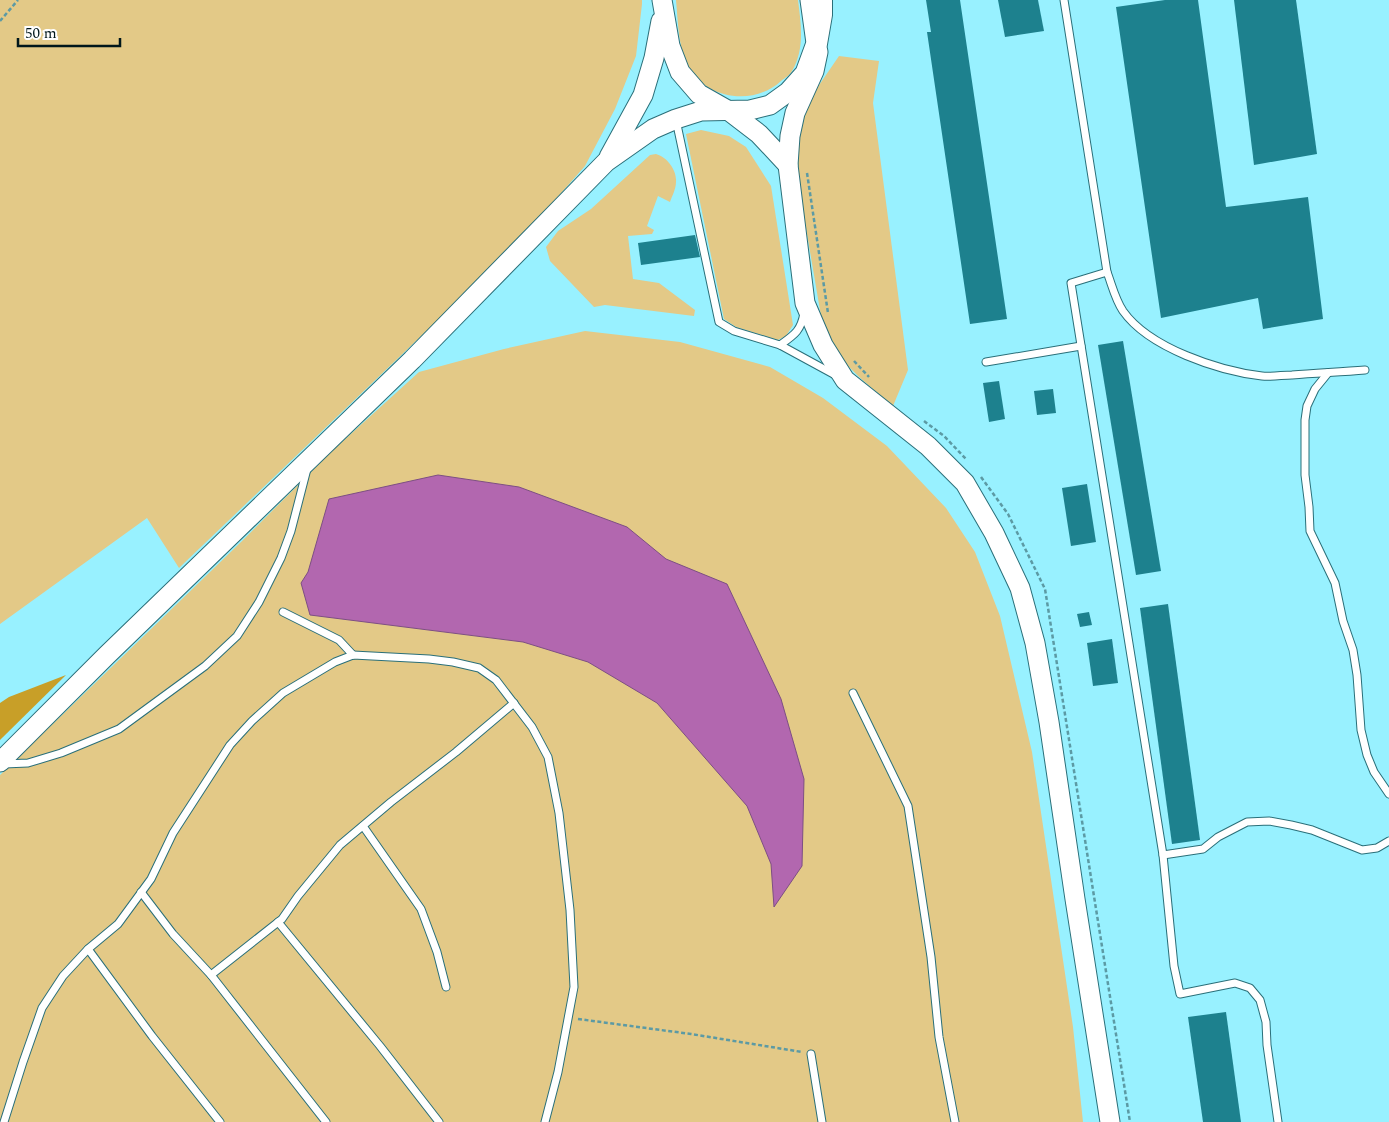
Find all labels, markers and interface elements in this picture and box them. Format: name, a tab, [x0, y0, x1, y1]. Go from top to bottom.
scale bar	[18, 15, 120, 47]
text: 50 m	[25, 22, 57, 45]

